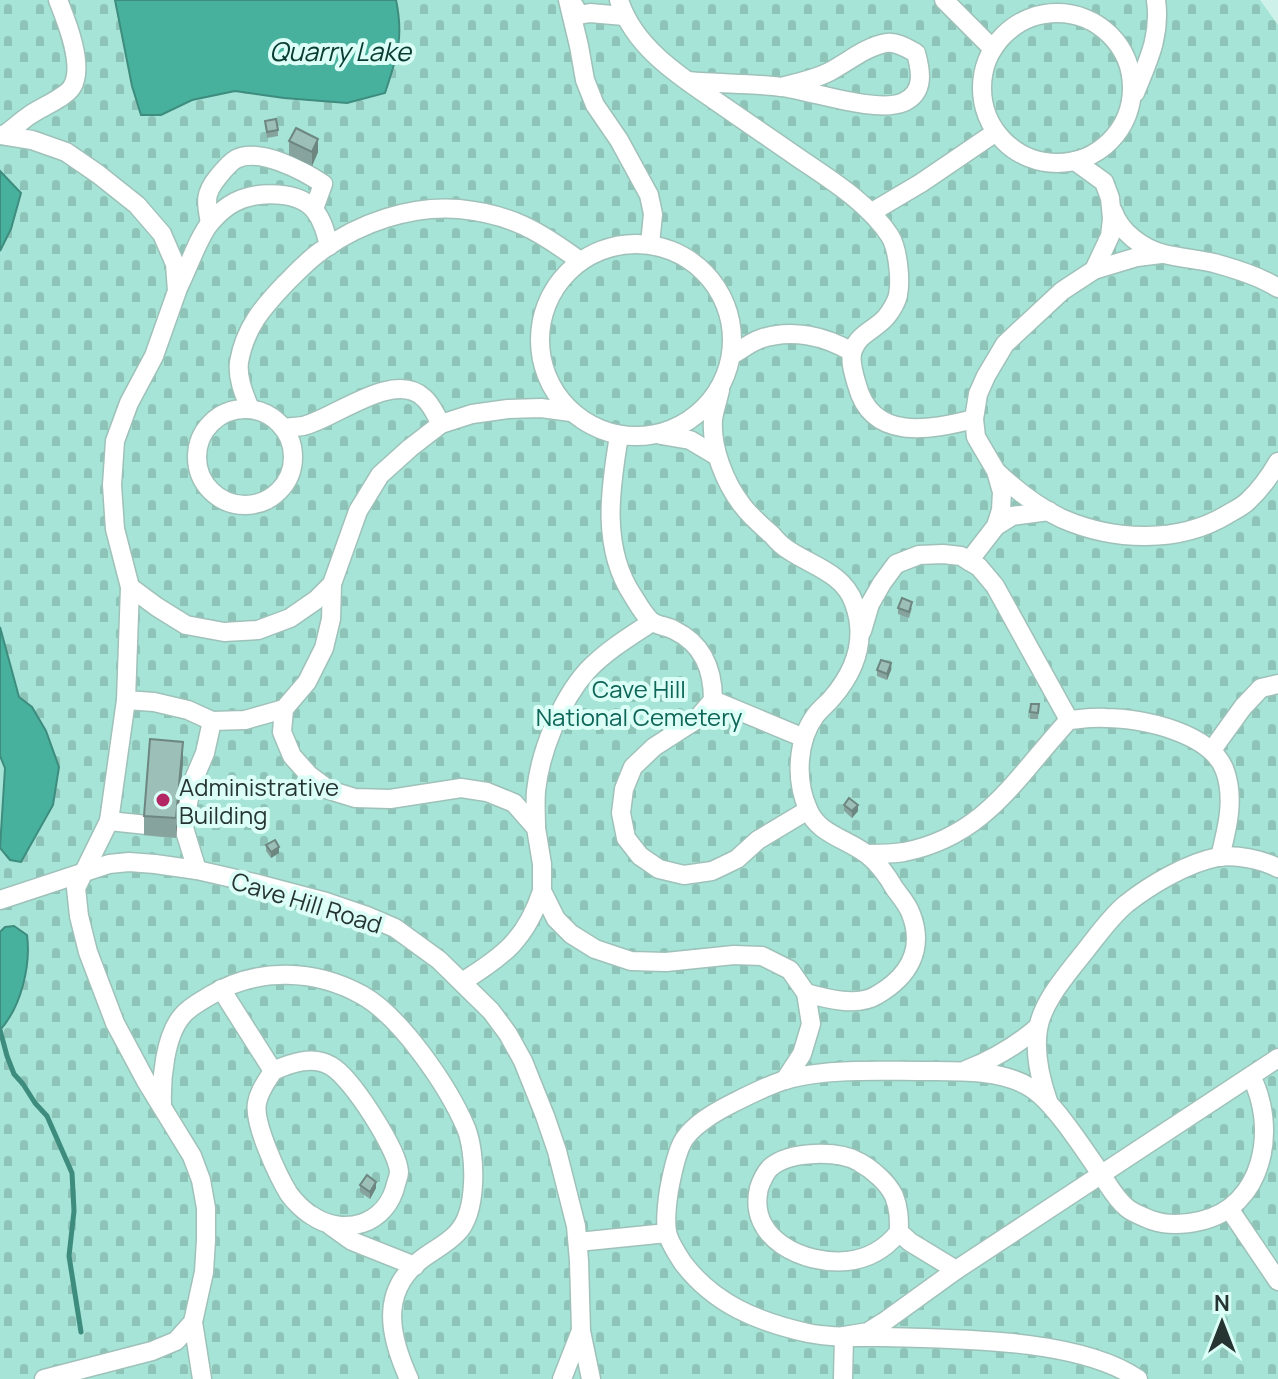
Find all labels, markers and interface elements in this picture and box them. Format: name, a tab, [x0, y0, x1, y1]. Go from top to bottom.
water label: Quarry Lake	[269, 33, 413, 69]
park label: Cave Hill National Cemetery	[536, 672, 743, 733]
place label: Administrative Building	[179, 770, 339, 831]
marker: Administrative Building	[154, 791, 172, 809]
street label: Cave Hill Road	[228, 863, 386, 941]
north arrow	[1182, 1283, 1262, 1363]
text: N	[1214, 1288, 1230, 1318]

